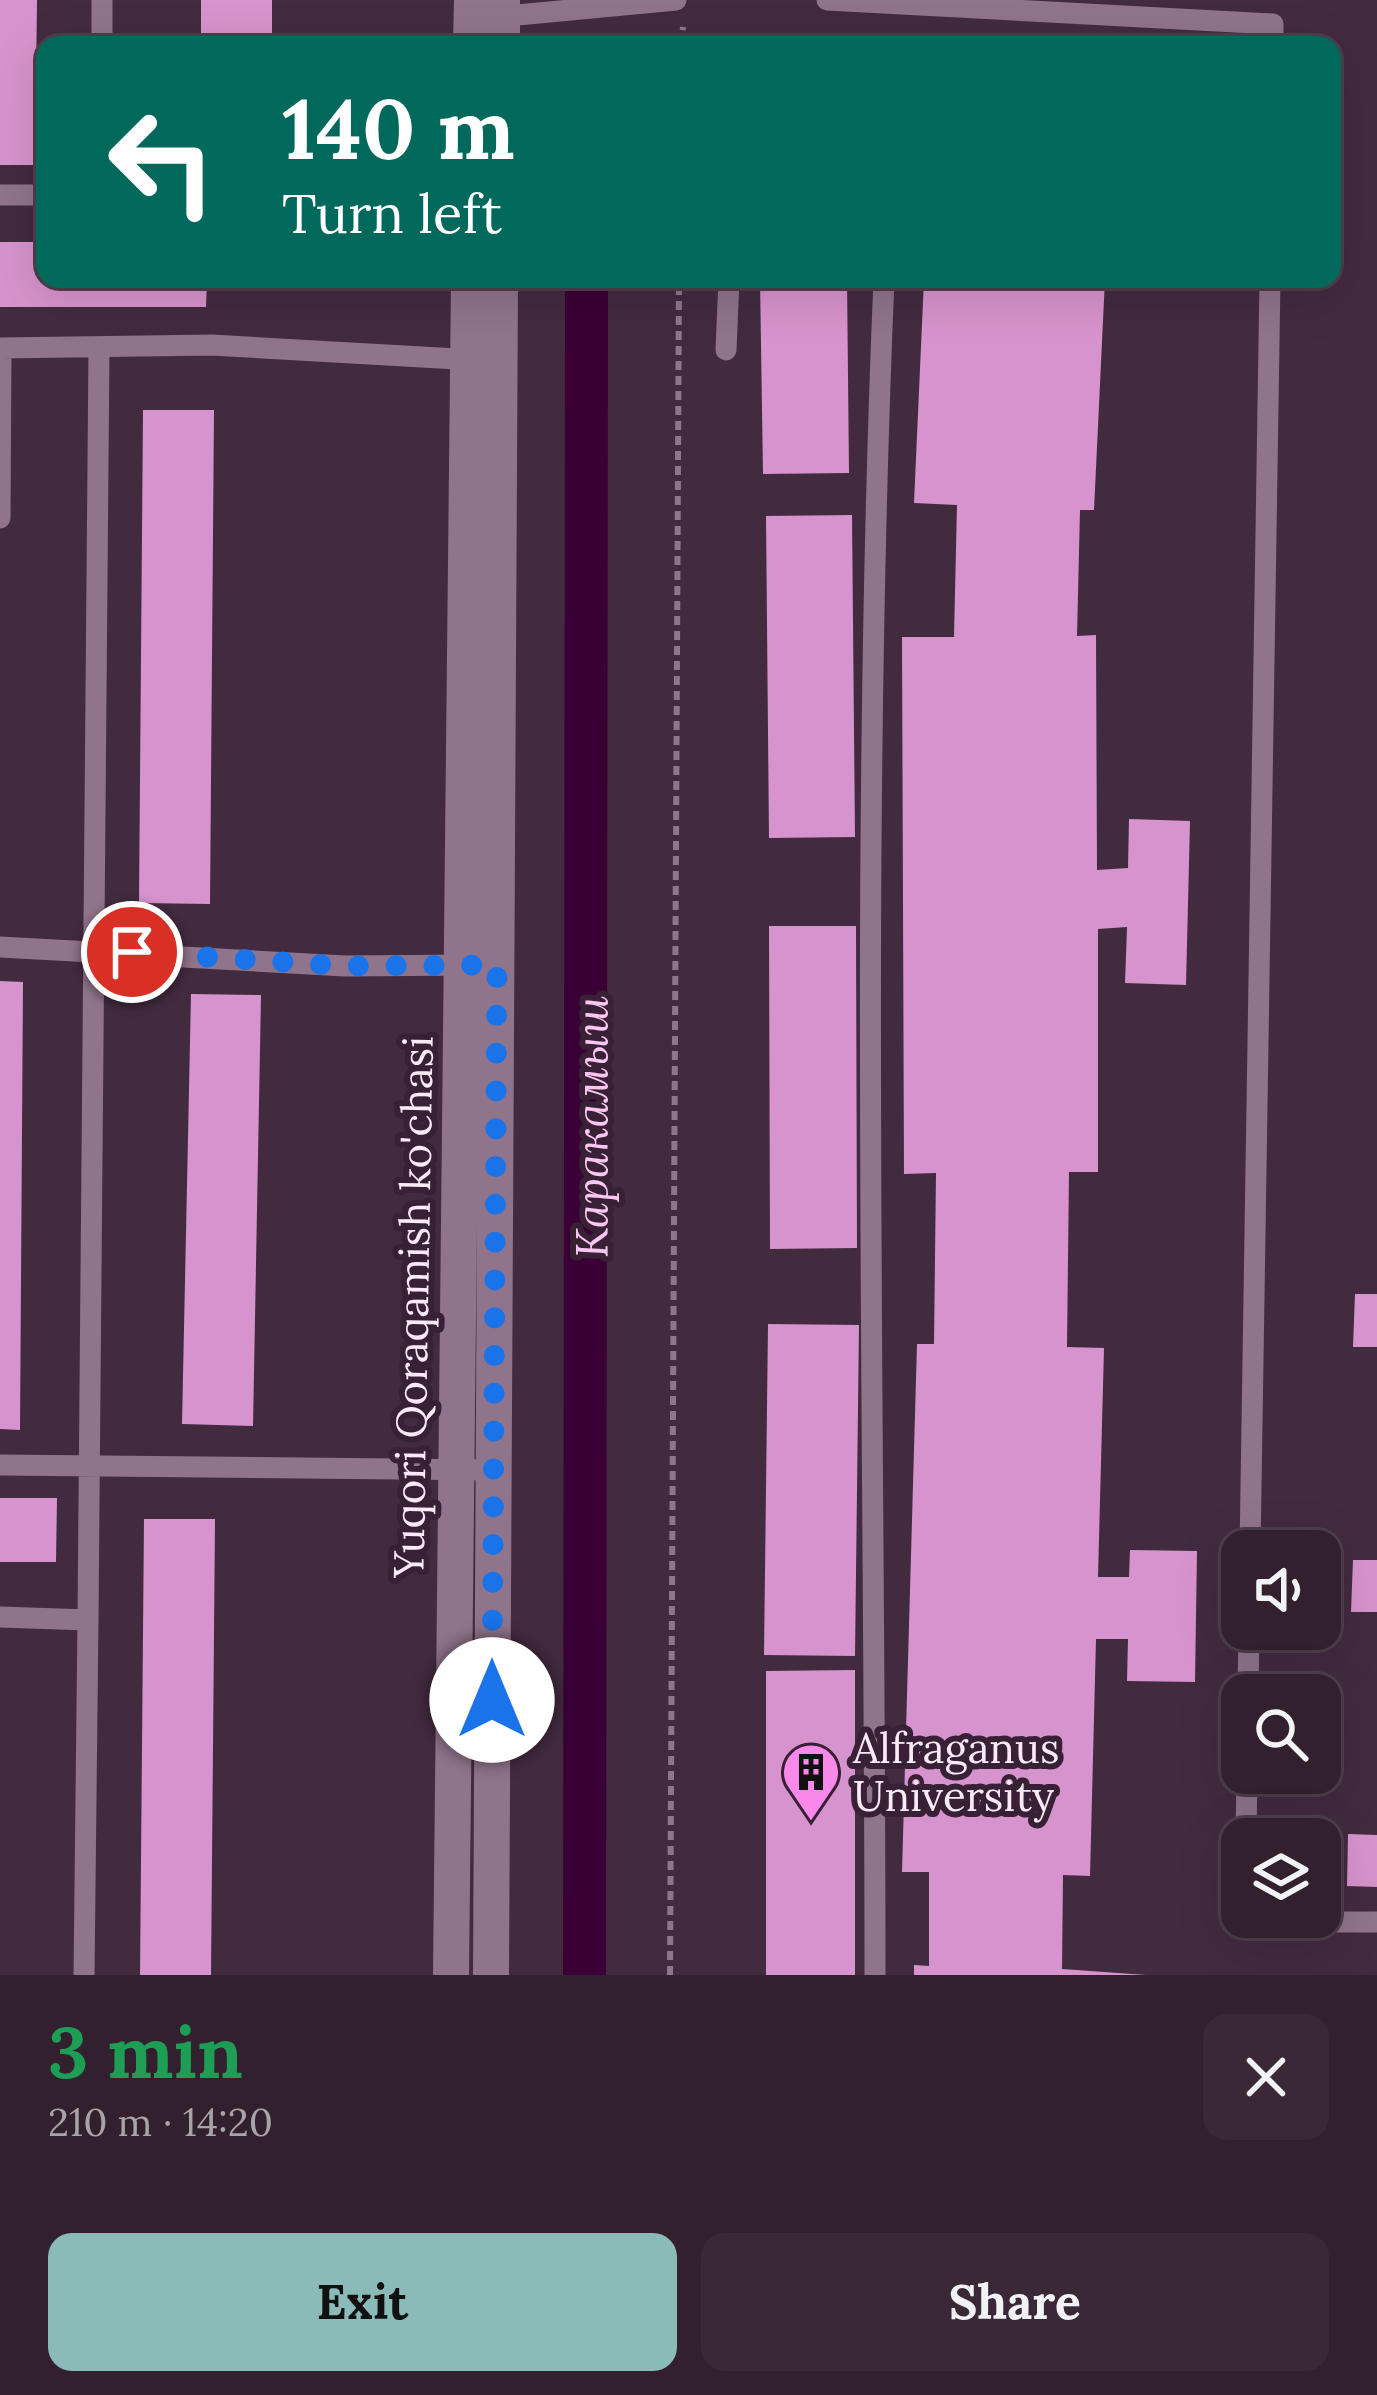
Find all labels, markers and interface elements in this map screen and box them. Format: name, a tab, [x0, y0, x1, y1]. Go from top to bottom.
text: 140 m	[282, 74, 515, 182]
icon: left	[84, 84, 240, 240]
text: Turn left	[282, 179, 502, 248]
pin	[81, 901, 183, 1003]
icon: arrive	[99, 919, 165, 985]
water label: Каракамыш	[563, 995, 620, 1258]
street label: Yuqori Qoraqamish ko'chasi	[381, 1035, 445, 1580]
map controls	[1221, 1530, 1341, 1938]
button: sound	[1221, 1530, 1341, 1650]
position arrow	[429, 1637, 555, 1763]
button: search	[1221, 1674, 1341, 1794]
place label: Alfraganus University	[852, 1721, 1059, 1823]
building icon: Alfraganus University	[780, 1741, 842, 1823]
button: layers	[1221, 1818, 1341, 1938]
text: 3 min	[48, 2006, 243, 2098]
button: close	[1203, 2014, 1329, 2140]
text: 210 m · 14:20	[48, 2097, 273, 2147]
button: Exit	[48, 2233, 677, 2371]
button: Share	[701, 2233, 1329, 2371]

